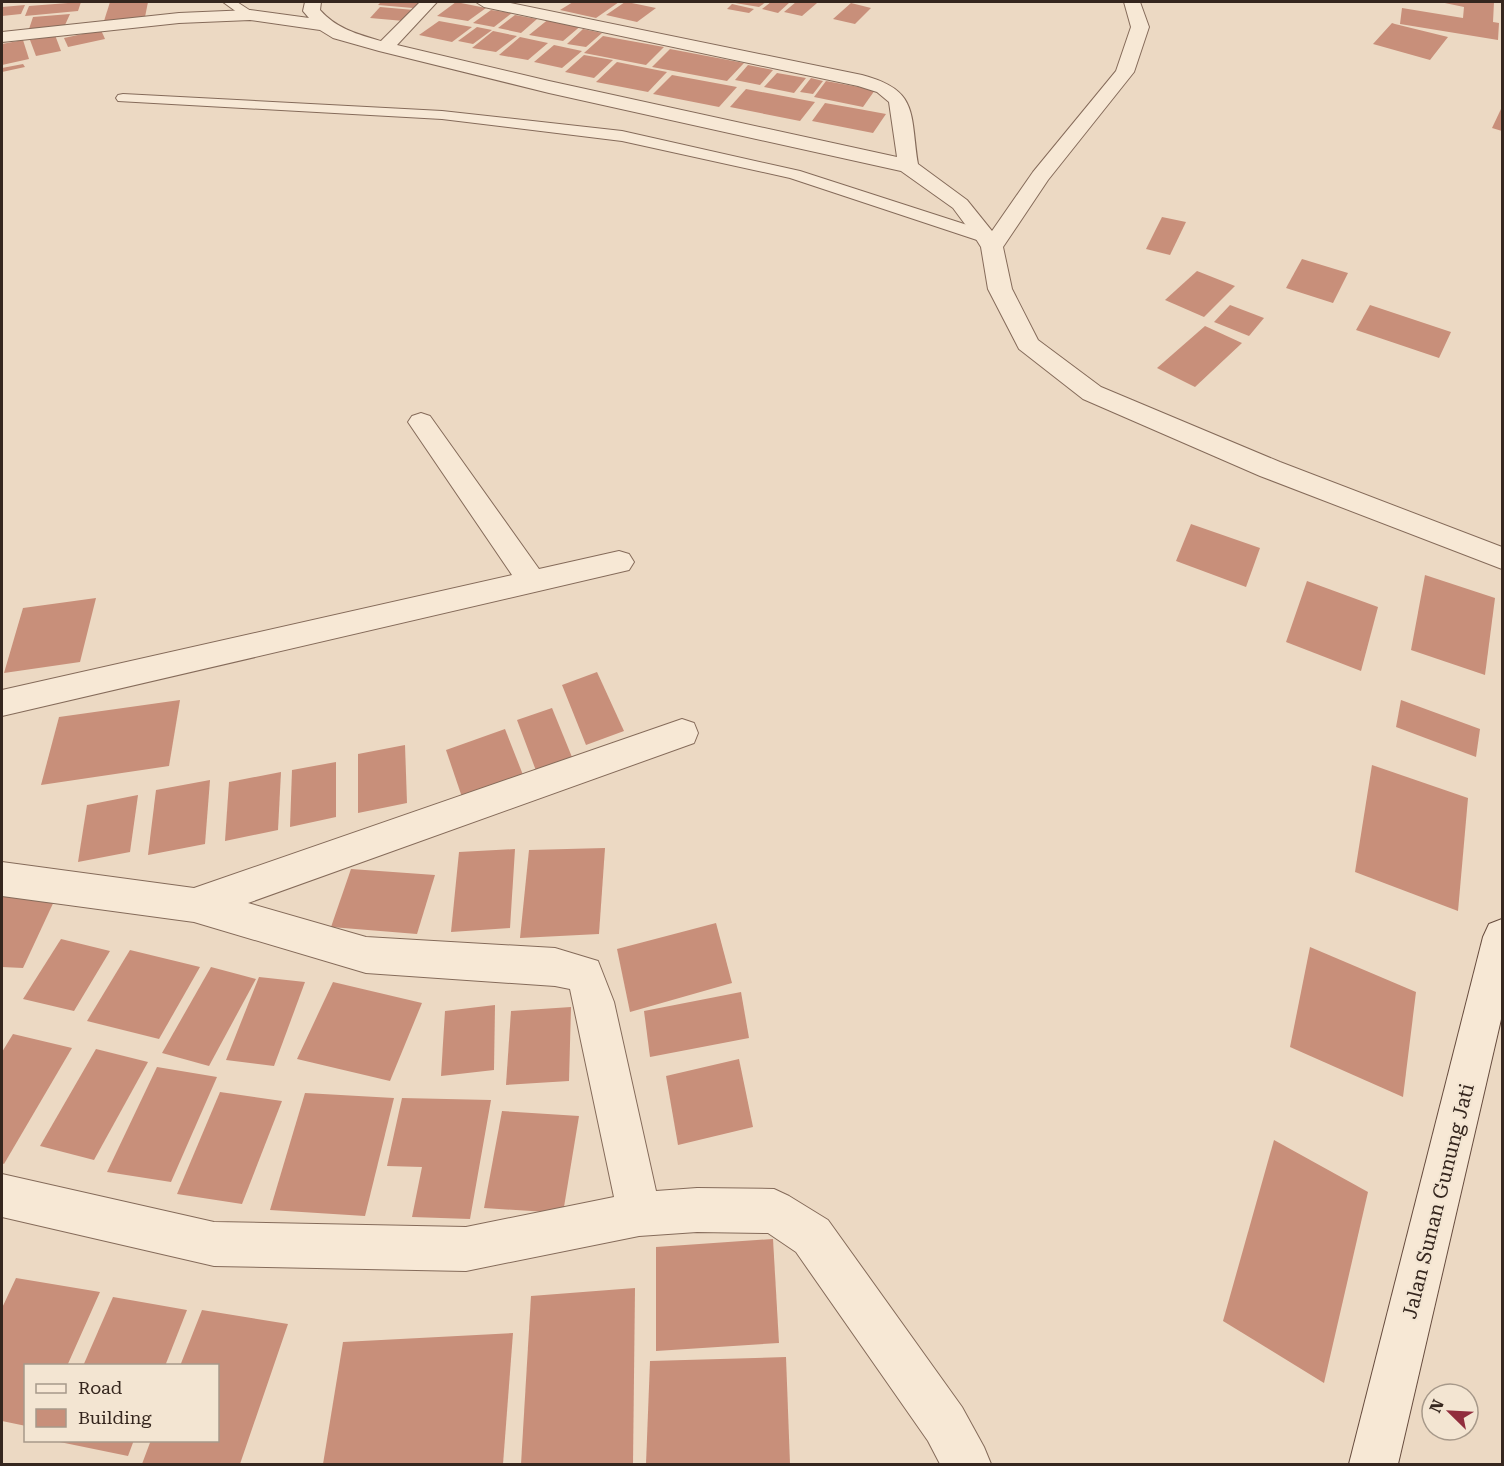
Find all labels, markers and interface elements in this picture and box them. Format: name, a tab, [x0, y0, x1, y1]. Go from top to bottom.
street label: Jalan Sunan Gunung Jati	[1397, 1081, 1479, 1321]
legend	[24, 1364, 219, 1442]
text: Road	[78, 1377, 123, 1398]
north arrow	[1420, 1382, 1480, 1442]
text: N	[1426, 1397, 1448, 1416]
text: Building	[78, 1407, 152, 1428]

